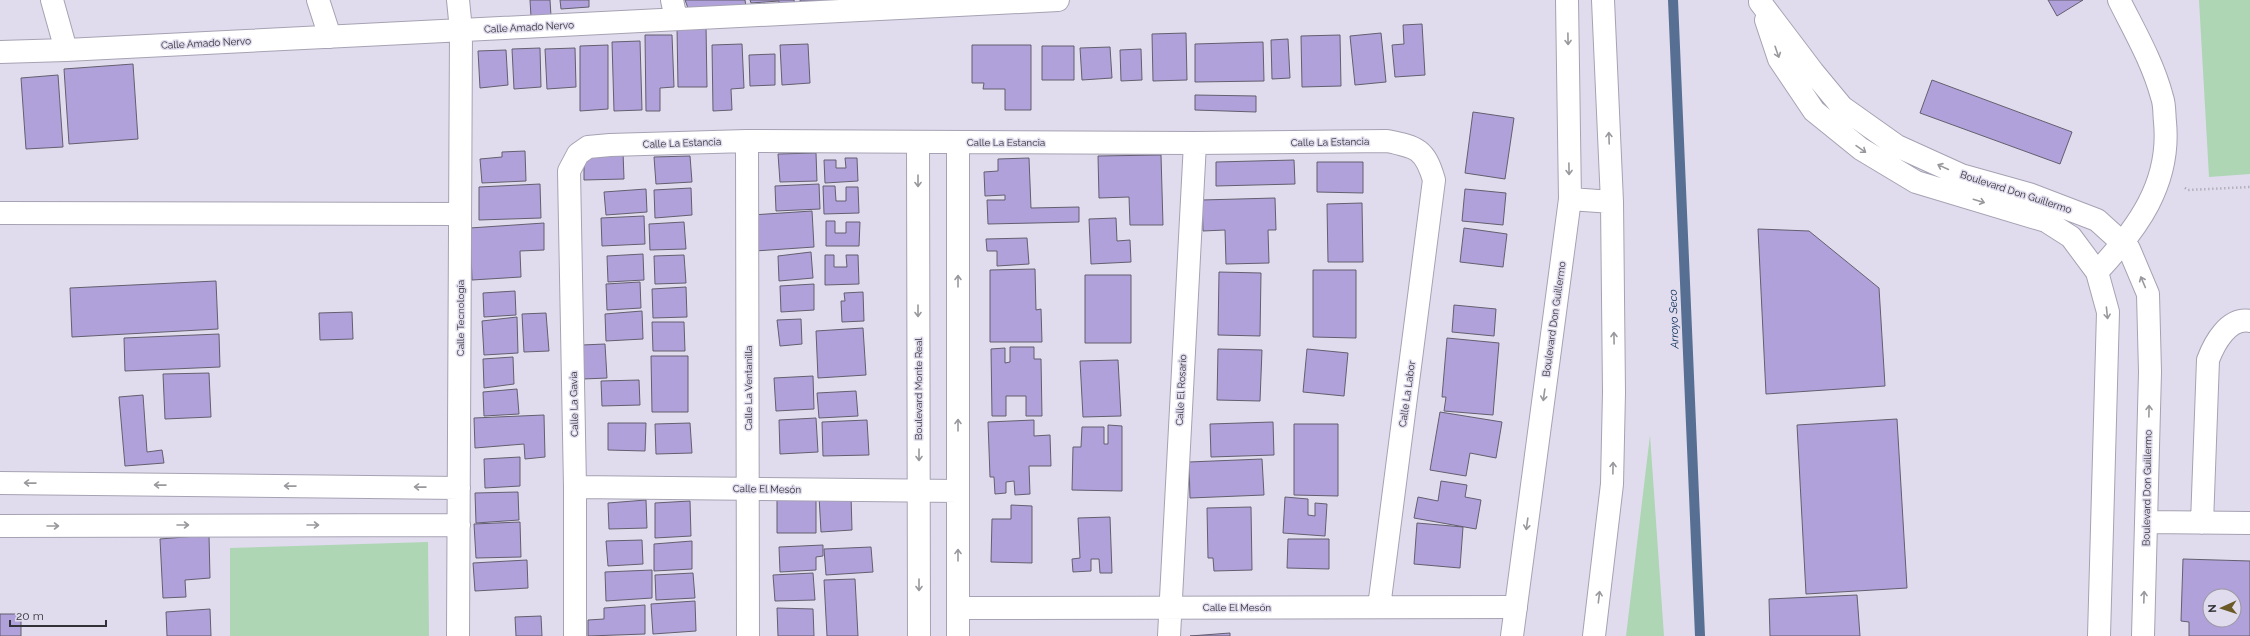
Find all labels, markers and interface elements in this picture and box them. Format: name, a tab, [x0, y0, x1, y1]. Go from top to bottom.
street label: Calle Amado Nervo	[484, 19, 574, 35]
one-way arrow	[1564, 32, 1572, 45]
street label: Calle Amado Nervo	[161, 35, 251, 51]
one-way arrow	[1774, 46, 1781, 59]
one-way arrow	[1606, 132, 1613, 145]
street label: Calle La Estancia	[643, 136, 721, 150]
street label: Calle La Estancia	[1291, 136, 1369, 148]
street label: Calle La Estancia	[967, 137, 1045, 148]
one-way arrow	[1856, 145, 1867, 153]
one-way arrow	[1565, 162, 1573, 175]
one-way arrow	[1938, 163, 1950, 170]
street label: Boulevard Don Guillermo	[1959, 169, 2073, 215]
one-way arrow	[914, 174, 922, 187]
one-way arrow	[1972, 198, 1985, 205]
street label: Boulevard Don Guillermo	[1540, 260, 1568, 377]
one-way arrow	[954, 275, 962, 288]
one-way arrow	[2139, 277, 2147, 289]
street label: Calle Tecnología	[455, 280, 466, 356]
water label: Arroyo Seco	[1666, 289, 1682, 350]
one-way arrow	[914, 304, 922, 317]
one-way arrow	[2103, 306, 2111, 319]
one-way arrow	[1610, 332, 1618, 345]
street label: Boulevard Monte Real	[913, 338, 924, 440]
street label: Calle La Ventanilla	[743, 345, 754, 431]
street label: Calle El Rosario	[1174, 354, 1188, 426]
street label: Calle La Labor	[1397, 360, 1417, 428]
street label: Calle La Gavia	[568, 371, 580, 437]
one-way arrow	[1540, 388, 1548, 401]
one-way arrow	[2145, 405, 2152, 418]
one-way arrow	[954, 419, 962, 432]
street label: Boulevard Don Guillermo	[2140, 430, 2154, 546]
one-way arrow	[915, 448, 923, 461]
one-way arrow	[1609, 462, 1616, 475]
one-way arrow	[24, 480, 37, 487]
one-way arrow	[154, 481, 167, 489]
one-way arrow	[284, 482, 297, 490]
street label: Calle El Mesón	[733, 483, 801, 495]
one-way arrow	[414, 484, 427, 491]
one-way arrow	[1523, 517, 1531, 530]
one-way arrow	[306, 521, 319, 529]
one-way arrow	[46, 522, 59, 530]
one-way arrow	[176, 522, 189, 529]
one-way arrow	[954, 549, 962, 562]
one-way arrow	[915, 578, 923, 591]
north arrow	[2202, 588, 2242, 628]
one-way arrow	[1595, 591, 1602, 604]
one-way arrow	[2140, 591, 2148, 604]
scale bar	[10, 602, 106, 628]
street label: Calle El Mesón	[1203, 602, 1271, 613]
text: N	[2206, 604, 2219, 613]
text: 20 m	[16, 609, 44, 623]

